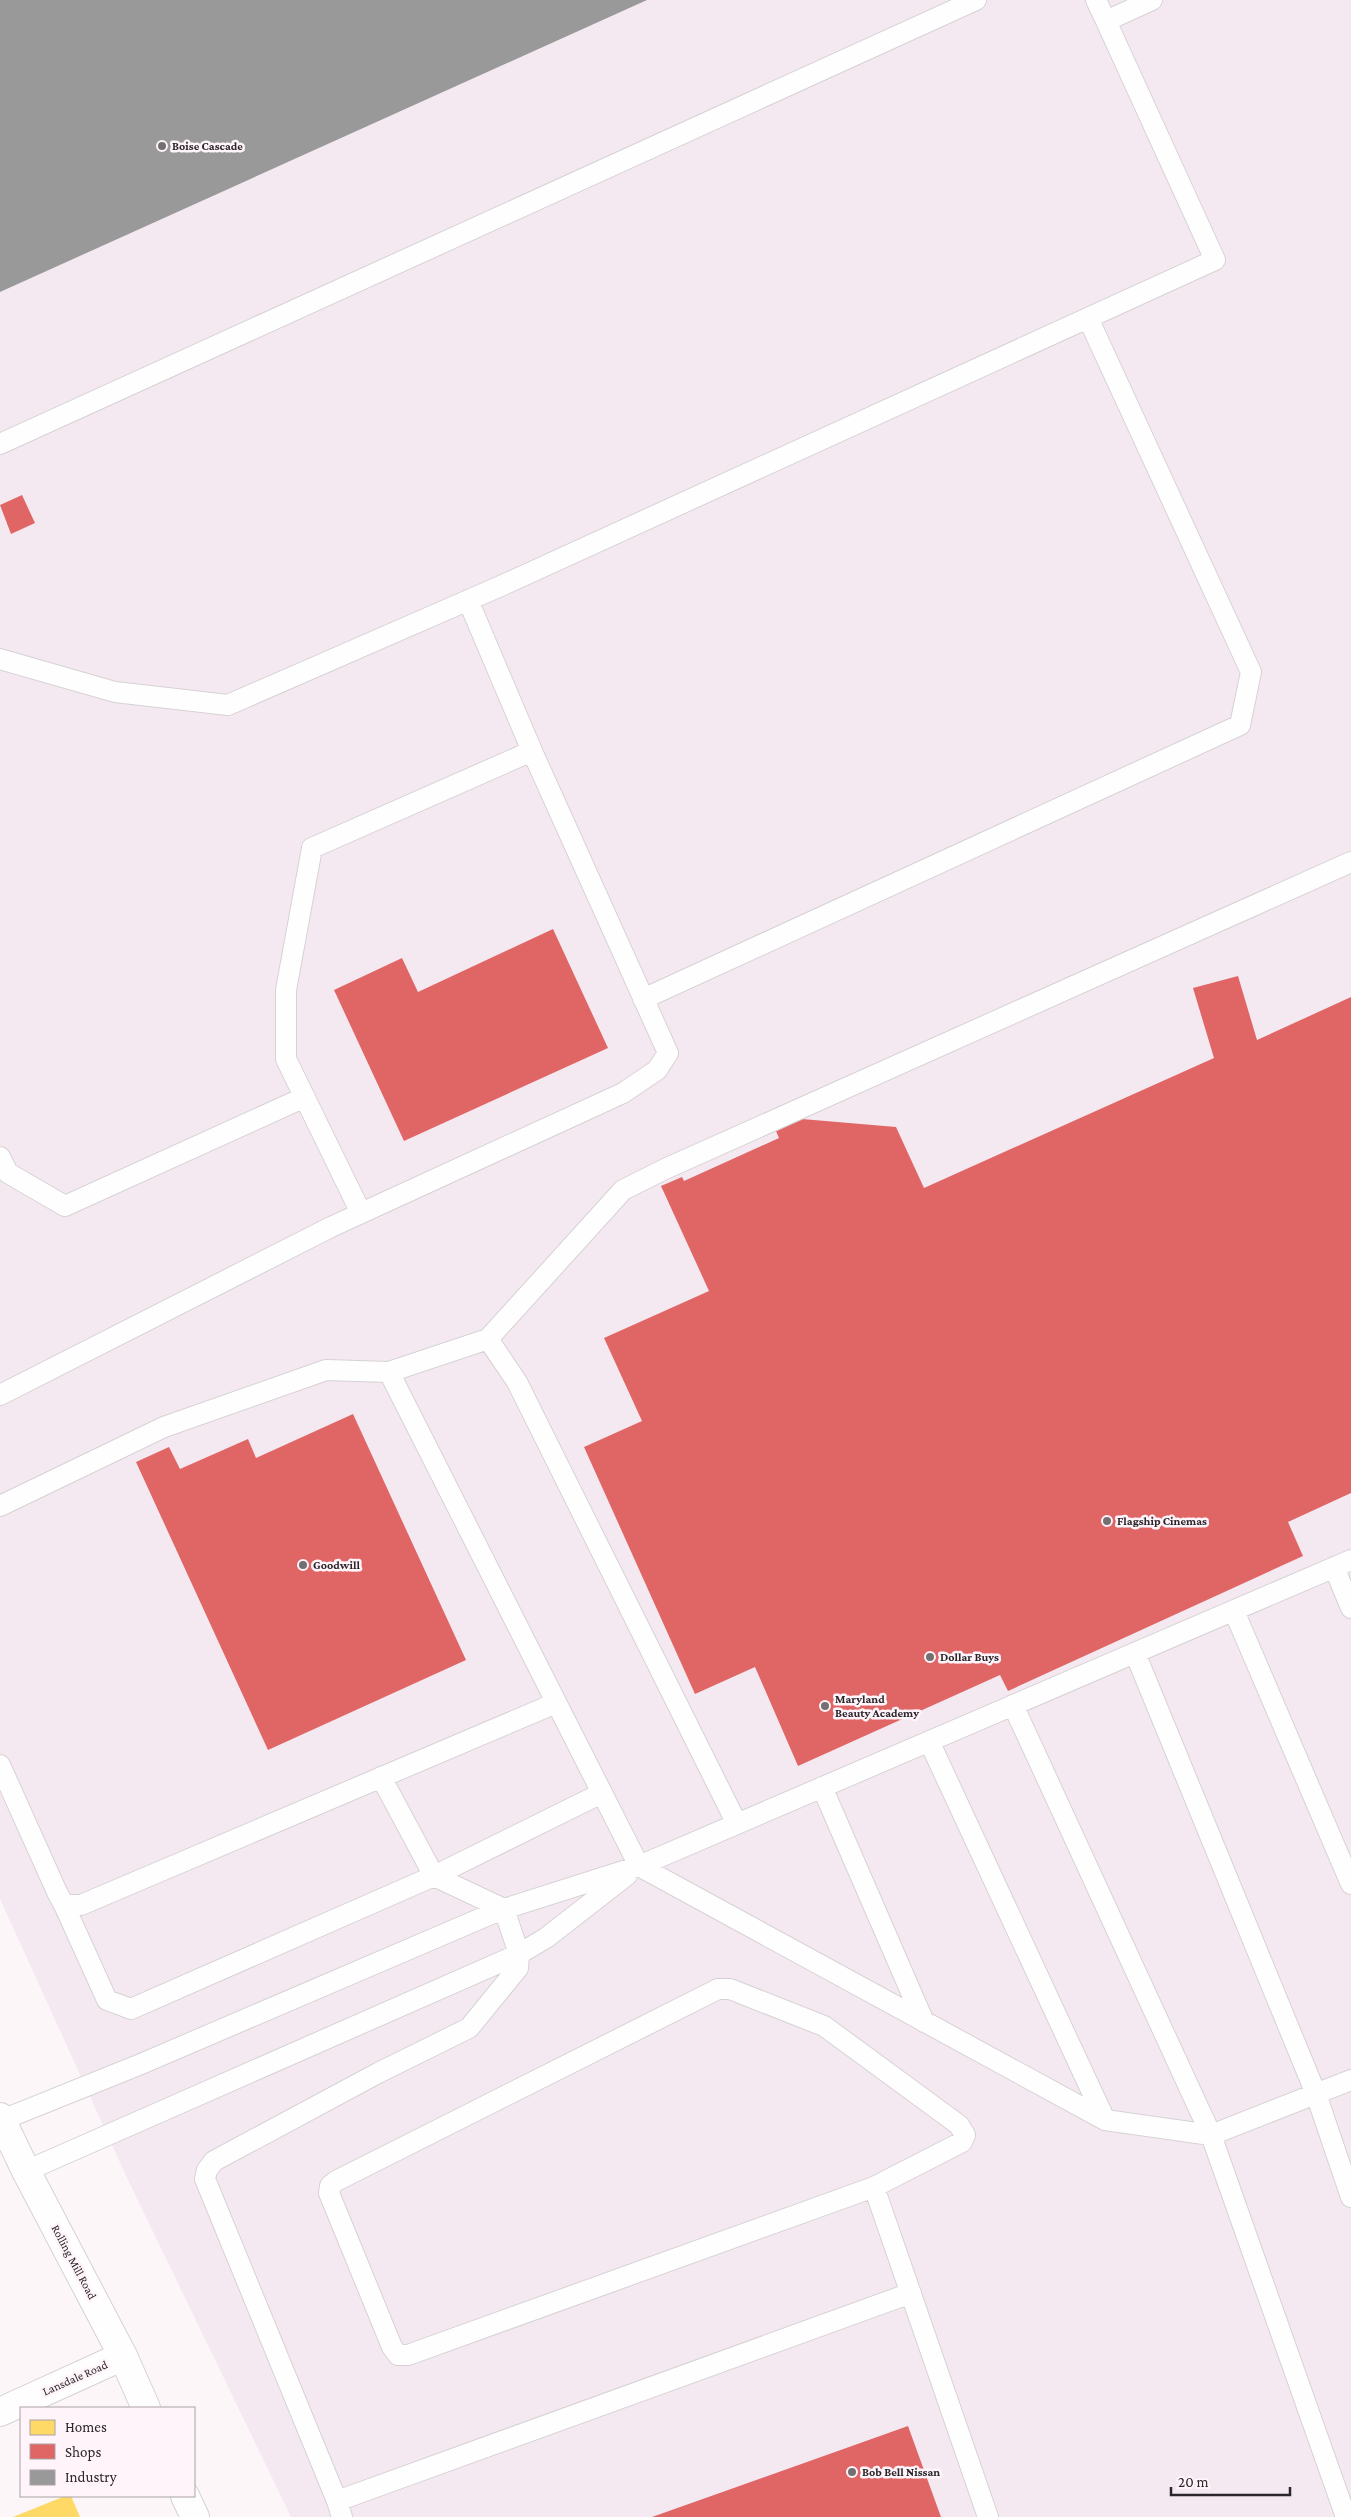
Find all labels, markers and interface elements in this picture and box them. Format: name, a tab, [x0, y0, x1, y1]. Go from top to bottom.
place label: Boise Cascade	[172, 139, 243, 153]
marker: Boise Cascade	[156, 140, 168, 152]
place label: Flagship Cinemas	[1117, 1514, 1207, 1528]
marker: Flagship Cinemas	[1101, 1515, 1113, 1527]
place label: Goodwill	[313, 1558, 360, 1572]
marker: Goodwill	[297, 1559, 309, 1571]
place label: Dollar Buys	[940, 1650, 999, 1664]
marker: Dollar Buys	[924, 1651, 936, 1663]
place label: Maryland Beauty Academy	[835, 1692, 919, 1720]
marker: Maryland Beauty Academy	[819, 1700, 831, 1712]
street label: Rolling Mill Road	[48, 2222, 100, 2302]
street label: Lansdale Road	[40, 2357, 110, 2399]
legend	[20, 2407, 195, 2497]
text: Homes	[65, 2419, 107, 2435]
text: Shops	[65, 2444, 101, 2461]
scale bar	[1171, 2464, 1290, 2496]
place label: Bob Bell Nissan	[862, 2465, 940, 2479]
marker: Bob Bell Nissan	[846, 2466, 858, 2478]
text: Industry	[65, 2469, 117, 2486]
text: 20 m	[1178, 2474, 1209, 2490]

